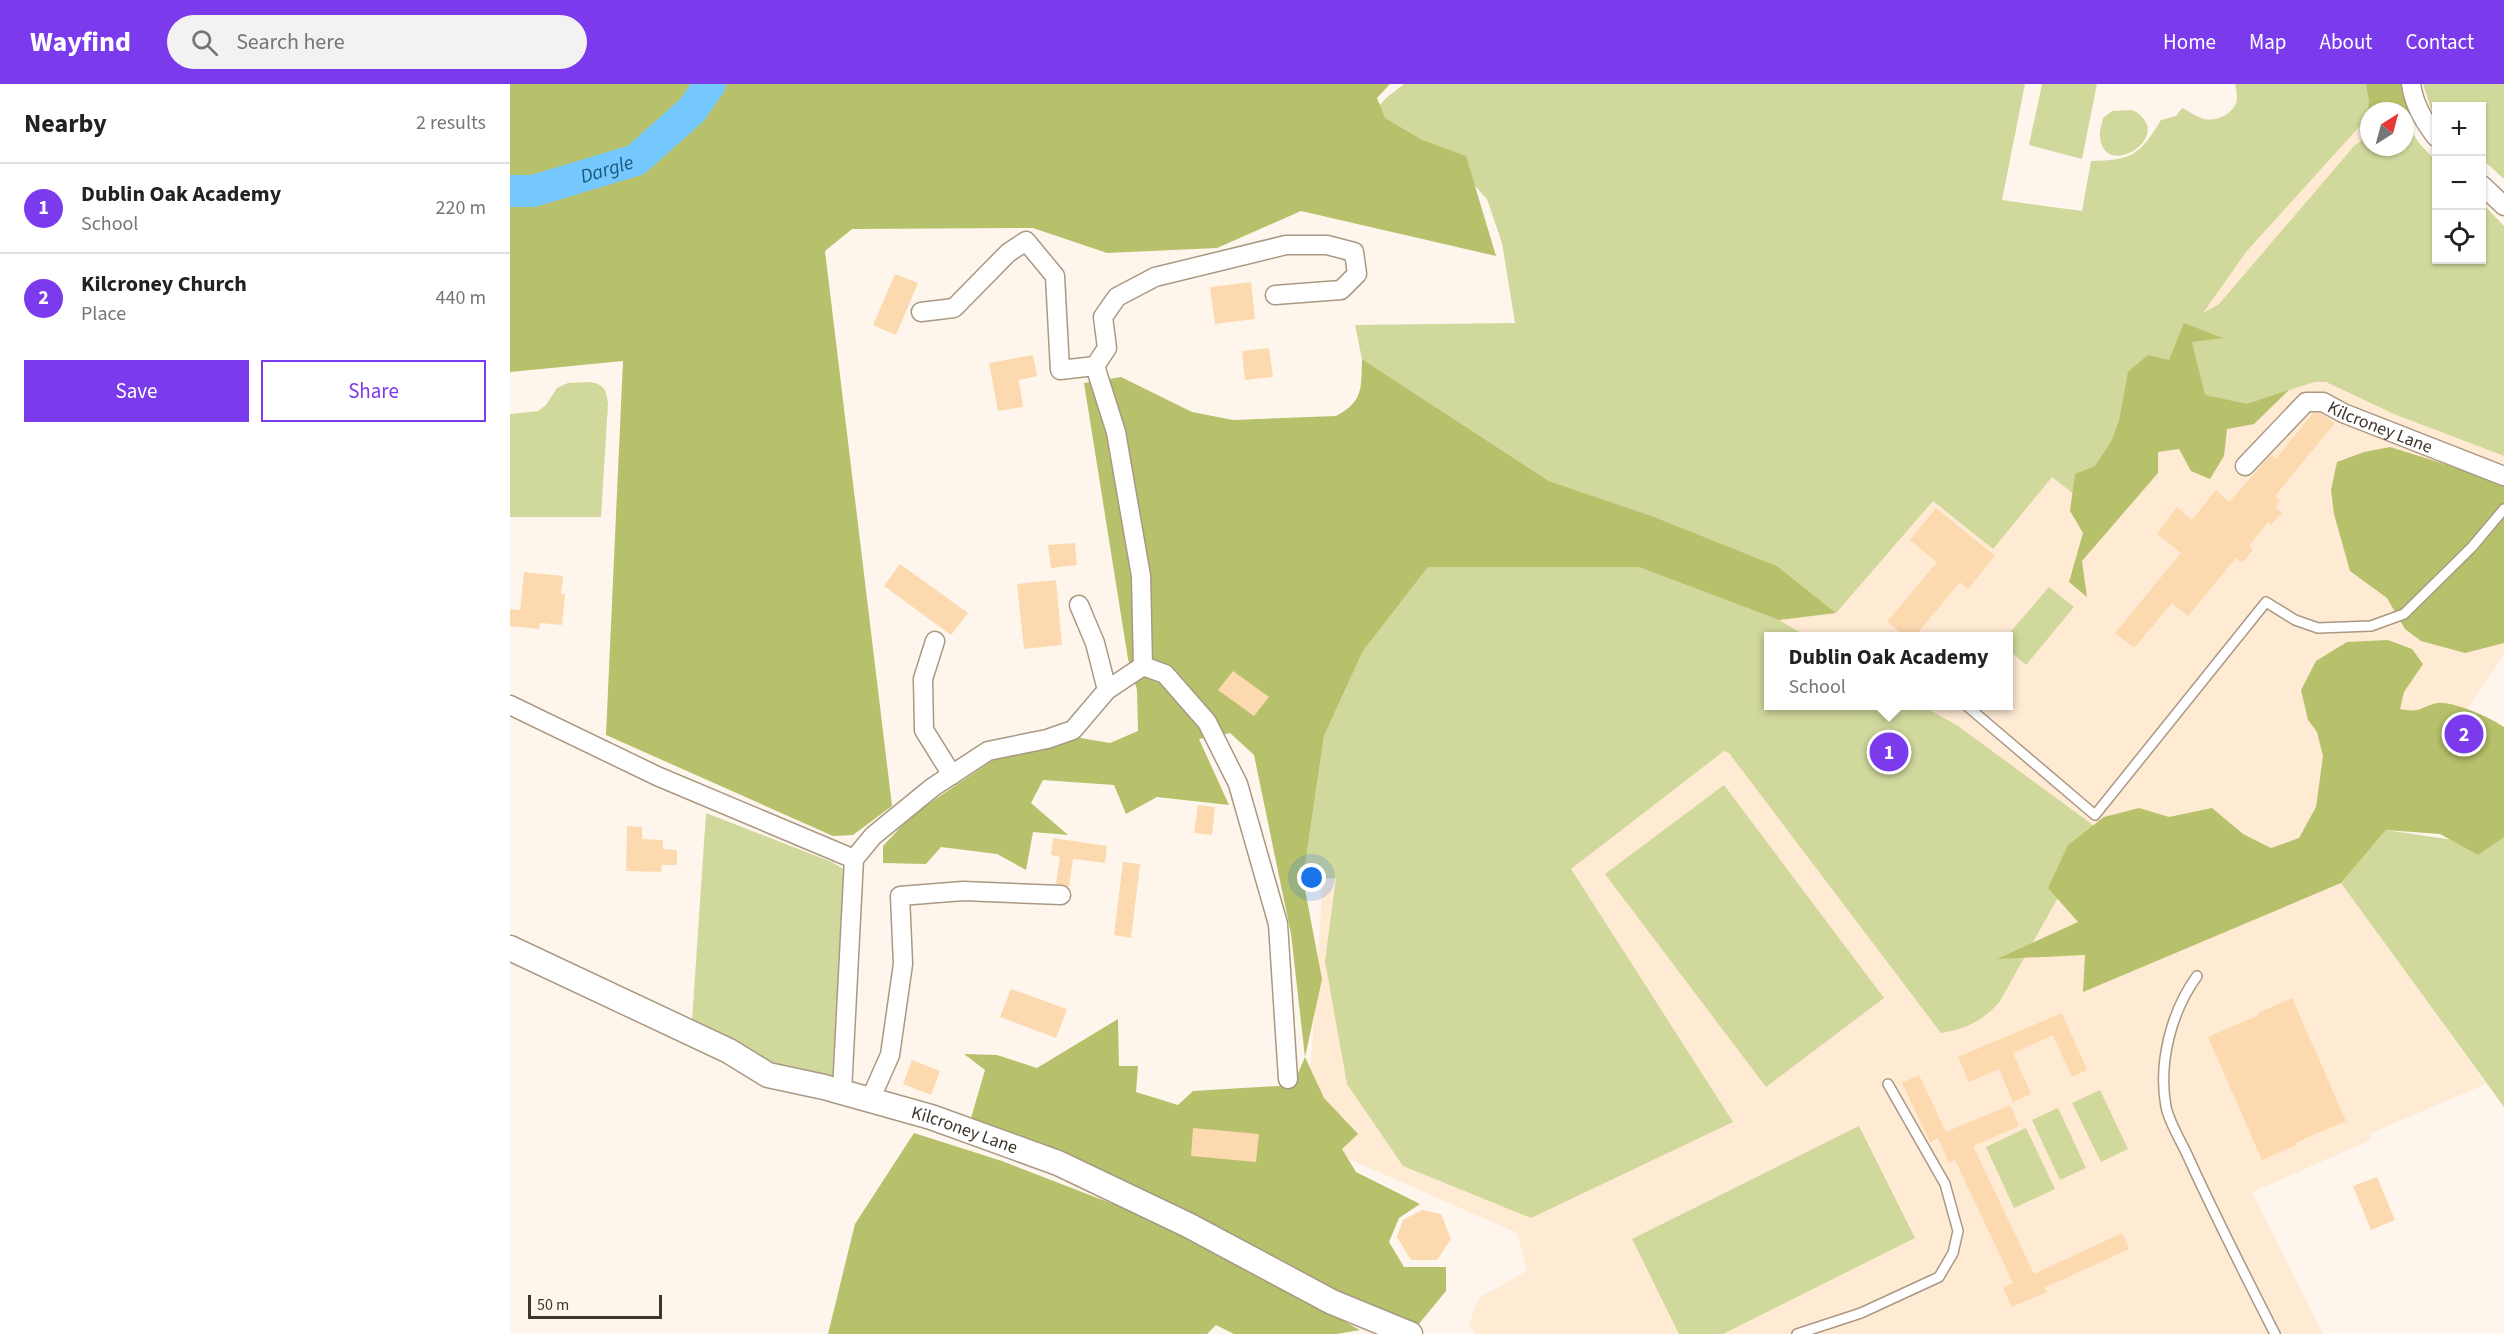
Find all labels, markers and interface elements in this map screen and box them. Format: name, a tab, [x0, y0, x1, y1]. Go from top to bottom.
search box	[167, 15, 587, 69]
text: Wayfind	[30, 22, 131, 62]
icon: search	[188, 26, 221, 59]
text: Search here	[236, 26, 345, 58]
text: Home	[2163, 27, 2216, 57]
text: Map	[2249, 27, 2287, 57]
text: About	[2320, 27, 2372, 57]
text: Contact	[2405, 27, 2474, 57]
north arrow	[2360, 102, 2414, 156]
map controls	[2432, 102, 2486, 264]
button: +	[2432, 102, 2486, 156]
text: Nearby	[24, 105, 107, 142]
text: 2 results	[416, 109, 486, 137]
water label: Dargle	[577, 149, 637, 191]
button: −	[2432, 156, 2486, 210]
text: Dublin Oak Academy	[81, 178, 281, 210]
text: 1	[38, 194, 49, 222]
text: 220 m	[436, 194, 486, 222]
text: School	[81, 210, 138, 238]
button: locate	[2432, 210, 2486, 264]
text: Kilcroney Church	[81, 268, 247, 300]
text: 2	[38, 284, 49, 312]
text: 440 m	[436, 284, 486, 312]
text: Place	[81, 300, 126, 328]
button: Save	[24, 360, 249, 422]
button: Share	[261, 360, 486, 422]
street label: Kilcroney Lane	[2323, 395, 2436, 460]
popup	[1764, 632, 2013, 710]
text: Dublin Oak Academy	[1788, 641, 1989, 673]
text: School	[1788, 673, 1846, 701]
pin: 2	[2444, 712, 2484, 756]
pin: 1	[1870, 730, 1908, 774]
your location	[1297, 863, 1326, 892]
street label: Kilcroney Lane	[908, 1100, 1021, 1160]
scale bar	[528, 1292, 662, 1320]
text: 50 m	[537, 1294, 569, 1316]

